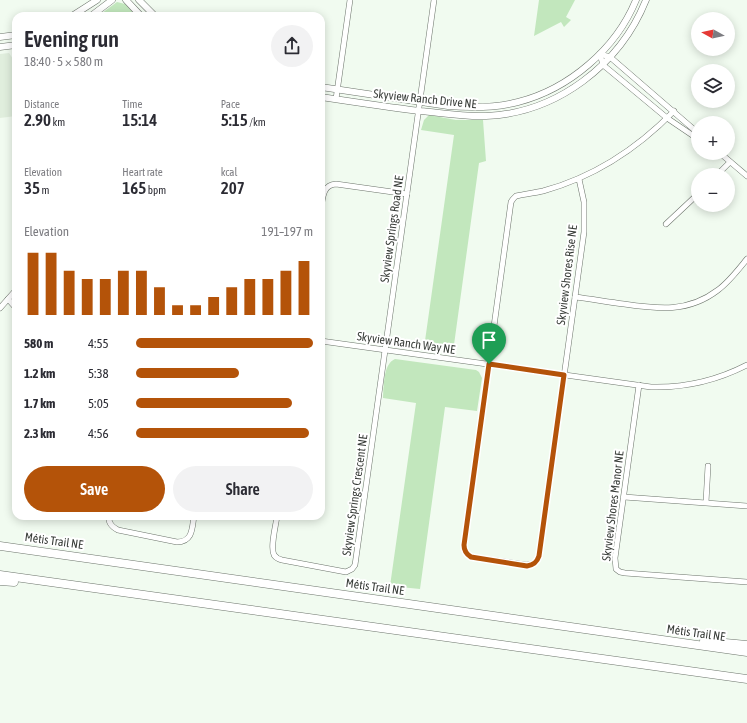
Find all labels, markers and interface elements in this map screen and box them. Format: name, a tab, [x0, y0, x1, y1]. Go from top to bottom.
north arrow	[691, 12, 735, 56]
map controls	[691, 12, 735, 212]
button: share	[271, 25, 313, 67]
text: Evening run	[24, 26, 119, 52]
text: 18:40 · 5 × 580 m	[24, 54, 103, 69]
button: layers	[691, 64, 735, 108]
street label: Skyview Ranch Drive NE	[373, 87, 477, 111]
text: Distance	[24, 98, 59, 110]
text: Time	[122, 98, 142, 110]
text: Pace	[221, 98, 240, 110]
text: 2.90	[24, 110, 51, 130]
text: 15:14	[122, 110, 157, 130]
text: 5:15	[221, 110, 248, 130]
text: km	[51, 116, 65, 128]
text: /km	[248, 116, 266, 128]
button: +	[691, 116, 735, 160]
text: Elevation	[24, 166, 62, 178]
text: Heart rate	[122, 166, 163, 178]
text: kcal	[221, 166, 237, 178]
button: −	[691, 168, 735, 212]
street label: Skyview Springs Road NE	[378, 175, 406, 283]
text: 35	[24, 178, 40, 198]
text: 165	[122, 178, 146, 198]
text: 207	[221, 178, 245, 198]
text: m	[40, 184, 49, 196]
text: bpm	[146, 184, 166, 196]
text: Elevation	[24, 224, 69, 239]
text: 191–197 m	[261, 224, 313, 239]
street label: Skyview Shores Rise NE	[554, 224, 580, 326]
pin	[472, 323, 506, 364]
street label: Skyview Ranch Way NE	[356, 329, 456, 357]
icon: arrive	[478, 329, 500, 351]
text: 580 m	[24, 336, 53, 351]
text: 4:55	[88, 336, 109, 351]
text: 1.2 km	[24, 366, 55, 381]
text: 5:38	[88, 366, 109, 381]
text: 1.7 km	[24, 396, 55, 411]
text: 5:05	[88, 396, 109, 411]
text: 2.3 km	[24, 426, 55, 441]
text: 4:56	[88, 426, 109, 441]
street label: Skyview Springs Crescent NE	[340, 433, 370, 557]
street label: Skyview Shores Manor NE	[599, 450, 627, 562]
button: Save	[24, 466, 165, 512]
button: Share	[173, 466, 313, 512]
street label: Métis Trail NE	[24, 530, 84, 552]
street label: Métis Trail NE	[345, 576, 405, 598]
street label: Métis Trail NE	[666, 622, 726, 644]

